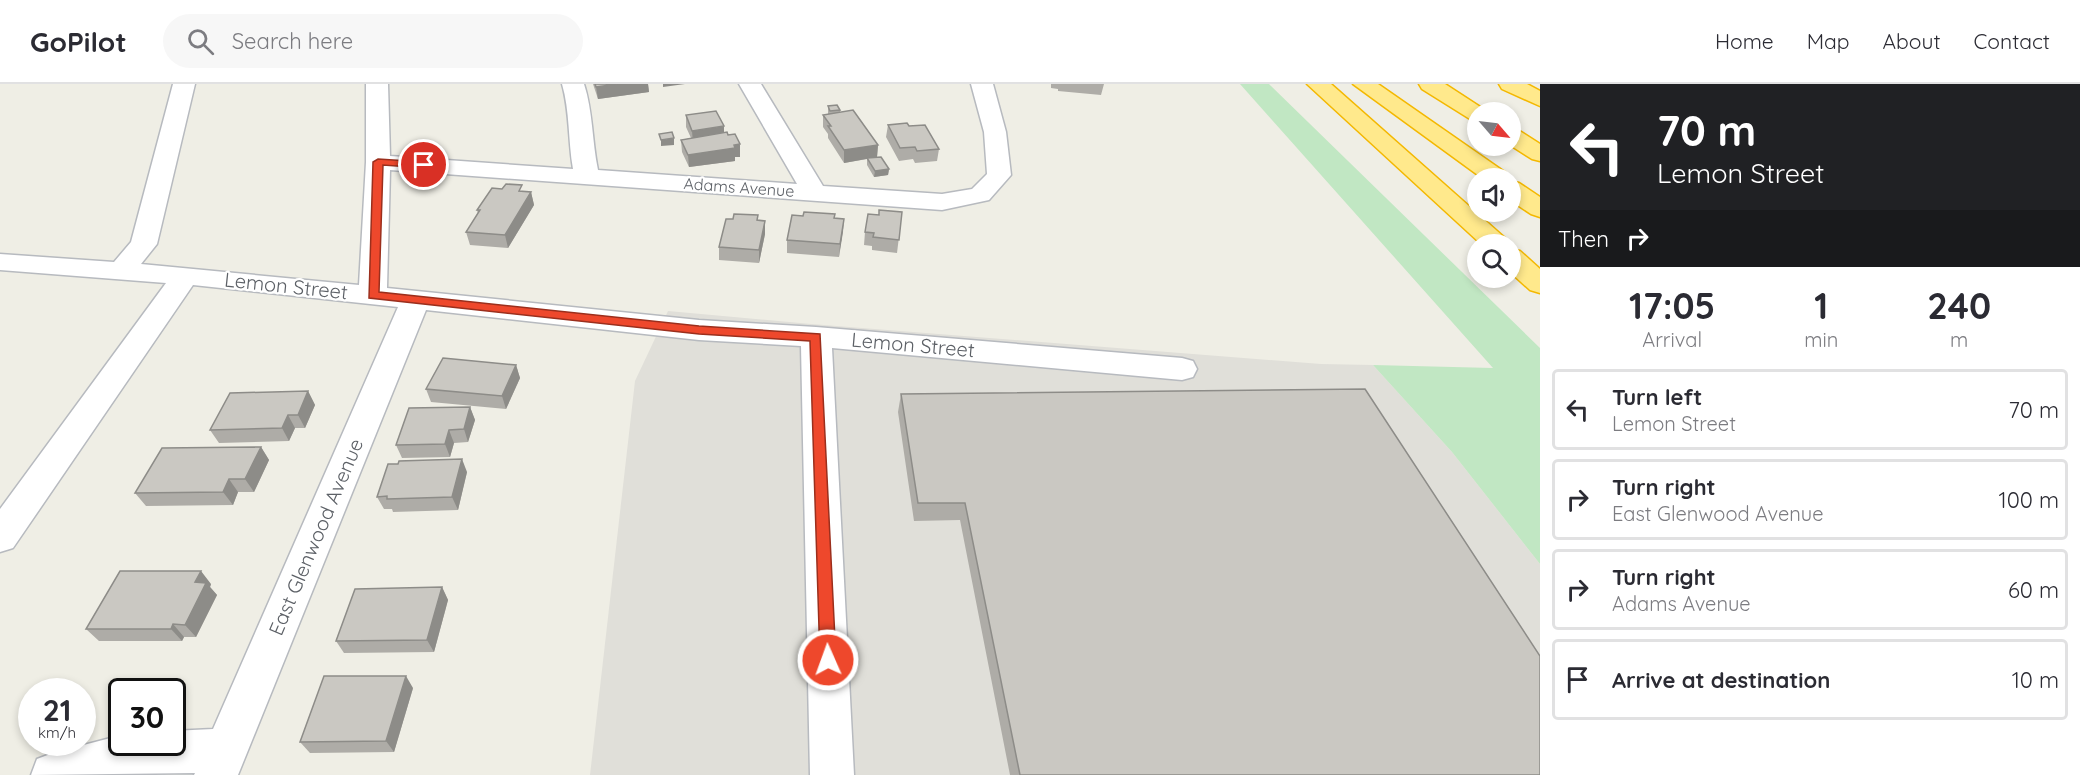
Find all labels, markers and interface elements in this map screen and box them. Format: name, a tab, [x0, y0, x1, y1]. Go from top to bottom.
search box	[163, 14, 583, 68]
text: GoPilot	[30, 24, 127, 59]
icon: search	[184, 25, 217, 58]
text: Search here	[232, 27, 353, 55]
text: Home	[1715, 28, 1774, 54]
text: Map	[1807, 28, 1850, 54]
text: About	[1883, 28, 1941, 54]
text: Contact	[1974, 28, 2050, 54]
north arrow	[1467, 102, 1521, 156]
map controls	[1467, 102, 1521, 288]
text: 70 m	[1657, 104, 1756, 157]
icon: left	[1558, 108, 1636, 186]
pin	[398, 139, 449, 190]
icon: arrive	[407, 148, 440, 181]
text: Lemon Street	[1657, 156, 1824, 190]
button: sound	[1467, 168, 1521, 222]
street label: Adams Avenue	[683, 173, 795, 201]
icon: right	[1621, 222, 1654, 255]
text: Then	[1558, 225, 1609, 253]
button: search	[1467, 234, 1521, 288]
street label: Lemon Street	[223, 267, 349, 304]
text: 17:05	[1629, 283, 1715, 328]
text: 1	[1814, 283, 1828, 328]
text: 240	[1927, 283, 1991, 328]
street label: Lemon Street	[850, 327, 976, 362]
text: Arrival	[1642, 327, 1702, 352]
text: min	[1804, 327, 1838, 352]
text: m	[1950, 327, 1968, 352]
text: Turn left	[1612, 383, 1702, 411]
icon: left	[1561, 393, 1594, 426]
text: 70 m	[2009, 396, 2059, 424]
text: Lemon Street	[1612, 411, 1736, 436]
street label: East Glenwood Avenue	[263, 435, 368, 639]
text: Turn right	[1612, 473, 1716, 501]
icon: right	[1561, 483, 1594, 516]
text: 100 m	[1999, 486, 2059, 514]
text: East Glenwood Avenue	[1612, 501, 1823, 526]
text: Turn right	[1612, 563, 1716, 591]
icon: right	[1561, 573, 1594, 606]
text: 60 m	[2008, 576, 2059, 604]
text: Adams Avenue	[1612, 591, 1751, 616]
position arrow	[796, 628, 860, 692]
icon: arrive	[1561, 663, 1594, 696]
text: Arrive at destination	[1612, 666, 1830, 694]
text: 10 m	[2012, 666, 2059, 694]
speed limit sign: 30	[108, 678, 186, 756]
text: 21	[43, 691, 71, 729]
text: km/h	[38, 723, 76, 742]

